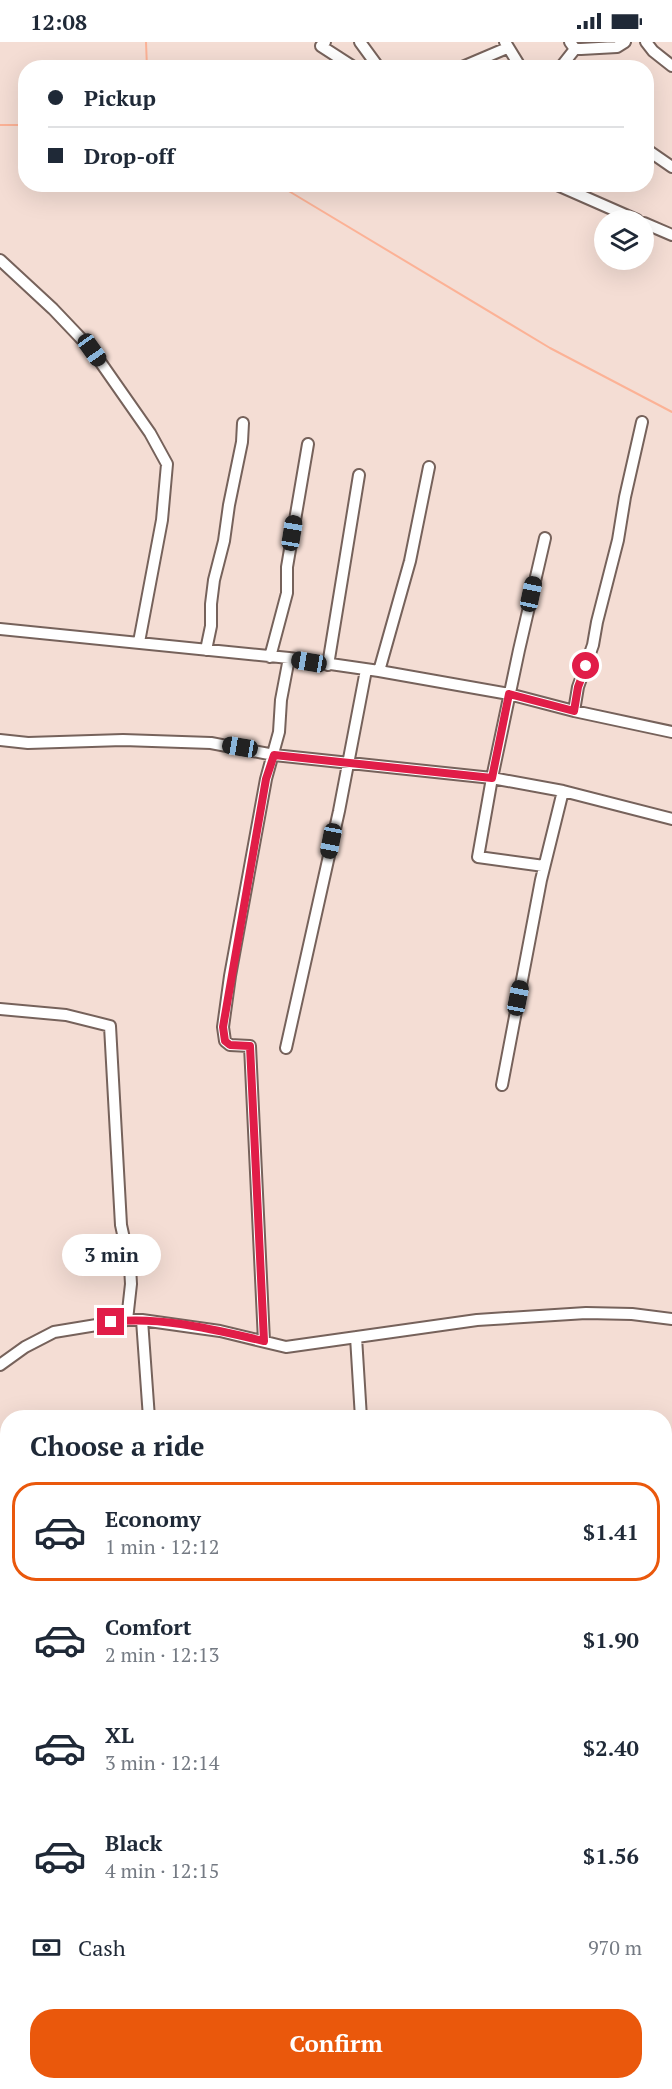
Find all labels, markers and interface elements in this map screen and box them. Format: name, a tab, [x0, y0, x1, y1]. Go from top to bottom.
text: 12:08	[30, 7, 87, 36]
text: Pickup	[84, 83, 156, 112]
text: Drop-off	[84, 141, 175, 170]
map controls	[594, 210, 654, 270]
button: layers	[594, 210, 654, 270]
car	[74, 330, 110, 370]
car	[280, 514, 304, 552]
car	[518, 575, 544, 613]
car	[290, 650, 328, 674]
route start	[572, 652, 599, 679]
car	[221, 735, 259, 759]
car	[319, 822, 343, 860]
car	[506, 979, 530, 1017]
callout: 3 min	[62, 1235, 160, 1277]
text: 3 min	[84, 1241, 139, 1268]
route end	[97, 1308, 124, 1335]
text: Choose a ride	[30, 1428, 205, 1464]
text: Economy	[105, 1504, 201, 1533]
icon: car	[33, 1505, 87, 1559]
text: $1.41	[583, 1517, 639, 1546]
text: 1 min · 12:12	[105, 1533, 219, 1560]
text: Comfort	[105, 1612, 191, 1641]
icon: car	[33, 1613, 87, 1667]
text: $1.90	[583, 1625, 639, 1654]
text: 2 min · 12:13	[105, 1641, 219, 1668]
text: XL	[105, 1720, 134, 1749]
icon: car	[33, 1721, 87, 1775]
text: $2.40	[583, 1733, 639, 1762]
text: 3 min · 12:14	[105, 1749, 219, 1776]
text: Black	[105, 1828, 162, 1857]
icon: car	[33, 1829, 87, 1883]
text: $1.56	[583, 1841, 639, 1870]
text: 4 min · 12:15	[105, 1857, 219, 1884]
icon: cash	[30, 1931, 63, 1964]
text: Cash	[78, 1933, 126, 1962]
text: 970 m	[588, 1934, 642, 1961]
button: Confirm	[30, 2009, 642, 2078]

